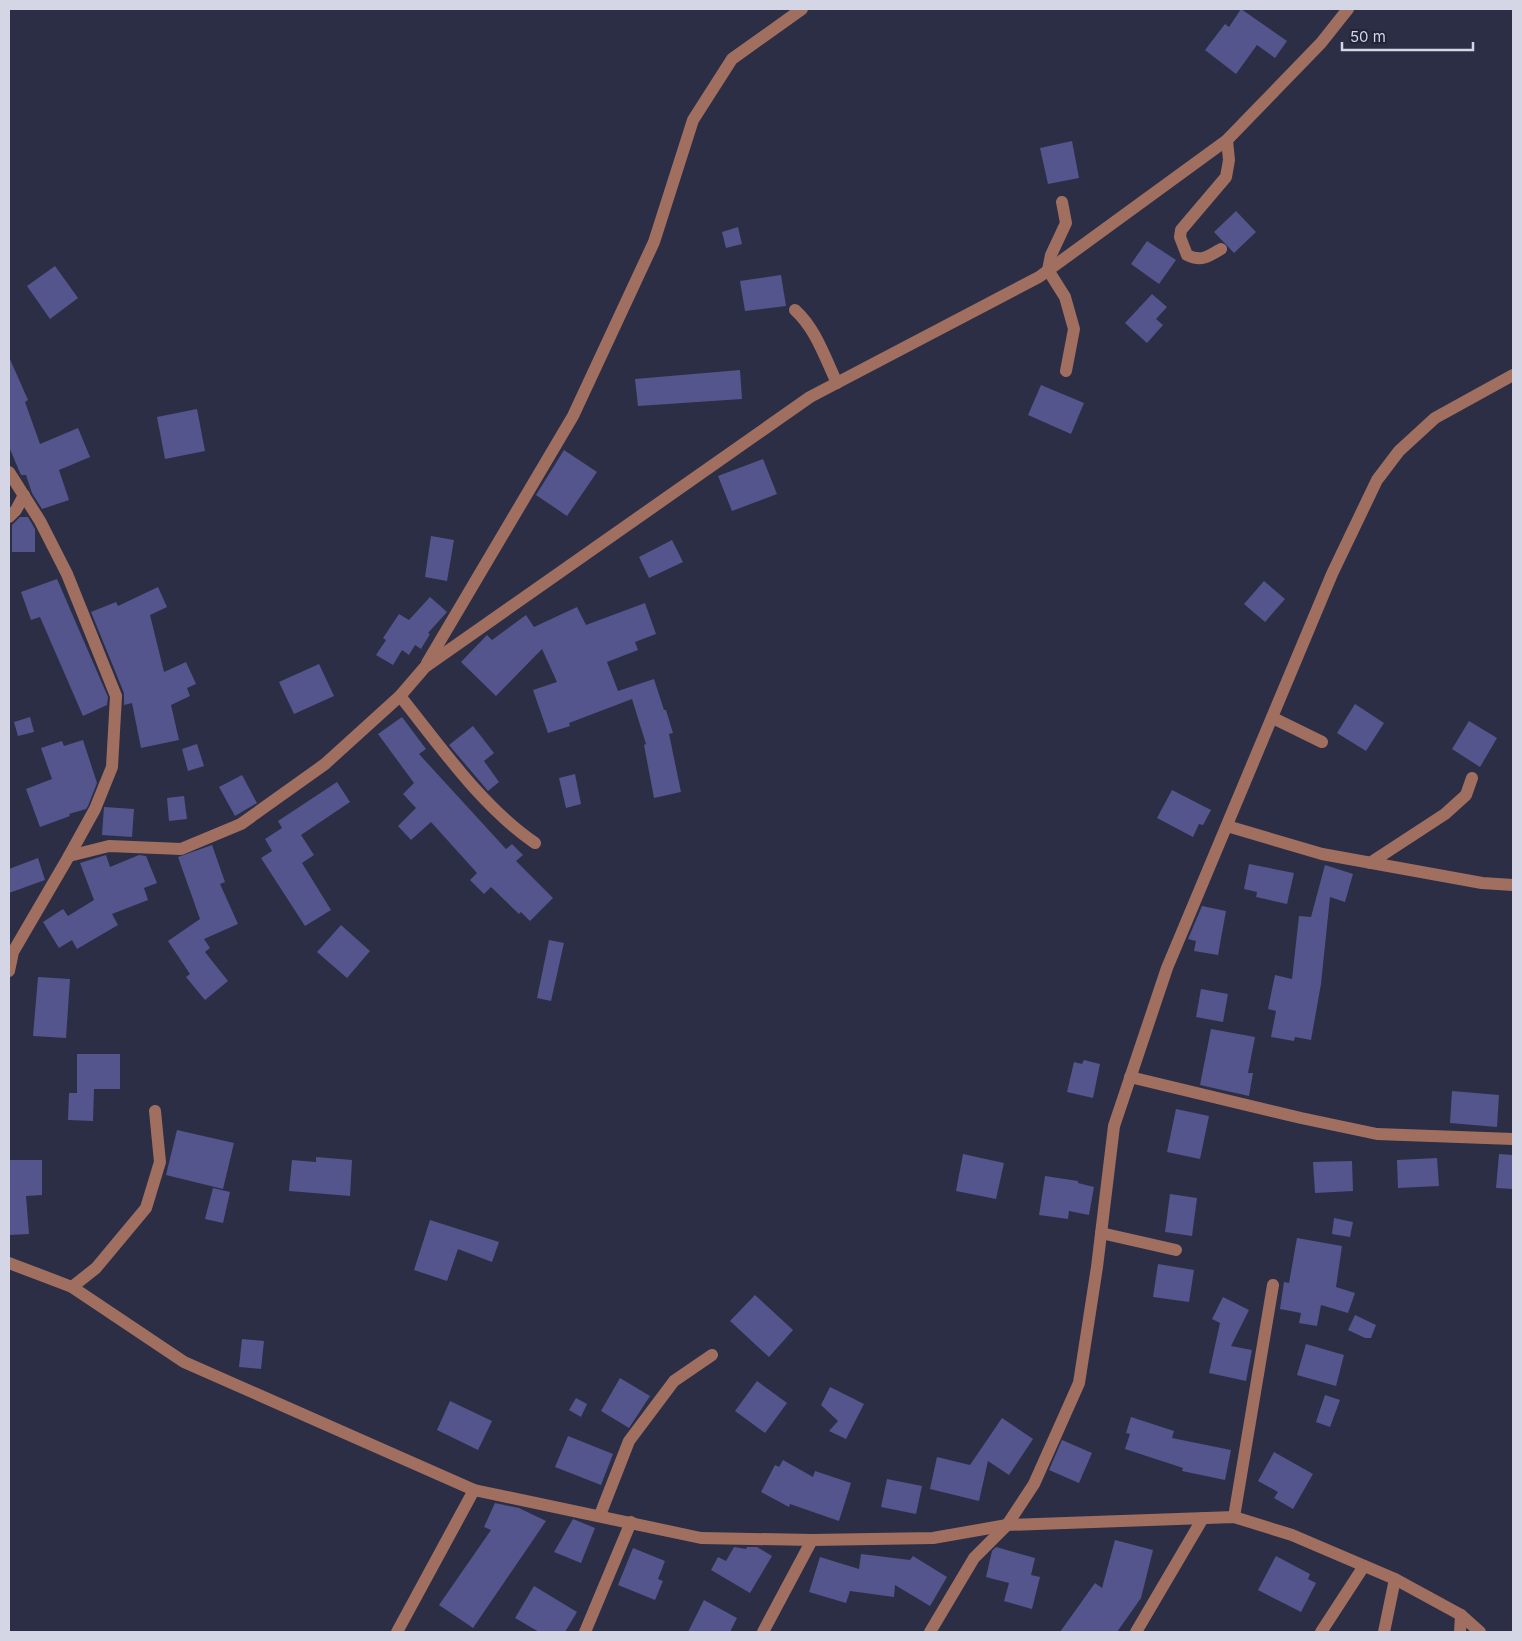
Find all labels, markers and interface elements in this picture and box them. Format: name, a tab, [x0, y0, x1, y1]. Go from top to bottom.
scale bar	[1342, 20, 1473, 52]
text: 50 m	[1350, 27, 1386, 46]

